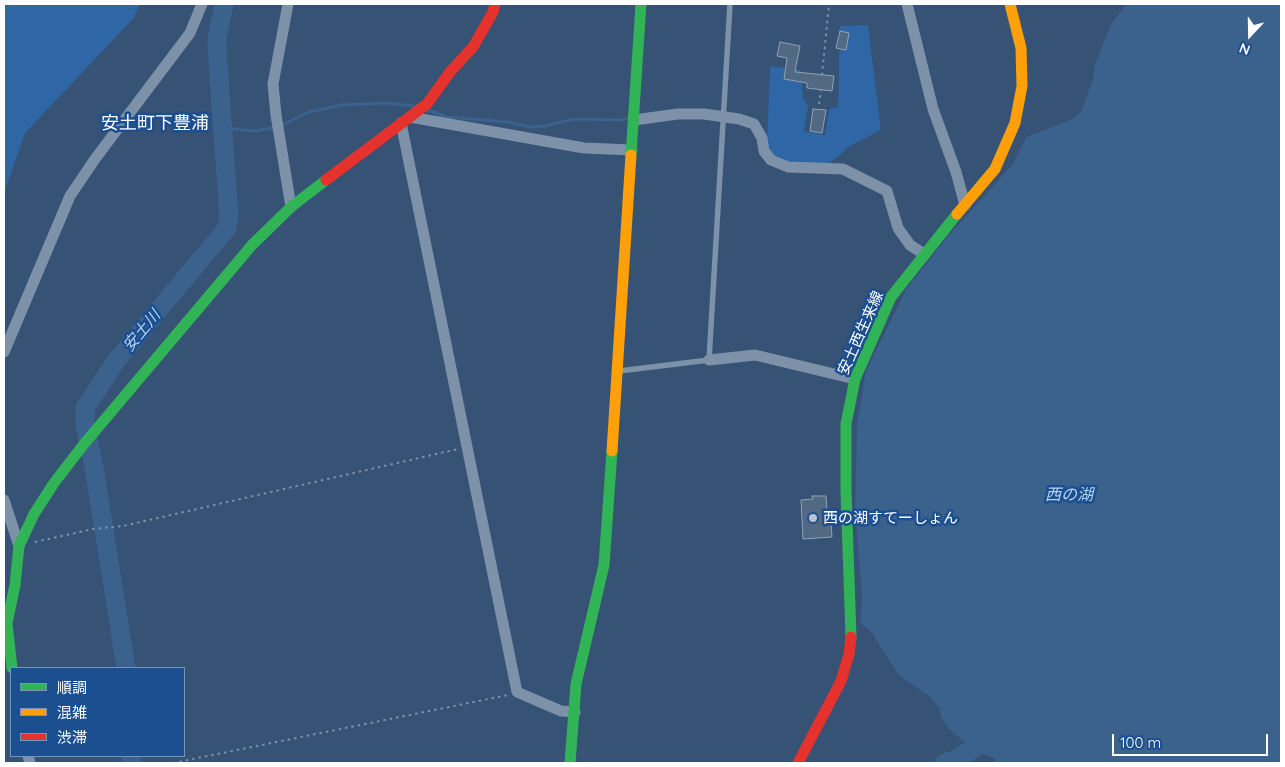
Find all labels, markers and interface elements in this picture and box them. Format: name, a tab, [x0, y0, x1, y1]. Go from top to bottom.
north arrow	[1225, 10, 1275, 60]
text: N	[1237, 39, 1253, 59]
district label: 安土町下豊浦	[101, 113, 209, 135]
street label: 安土西生来線	[834, 288, 888, 378]
water label: 安土川	[119, 306, 165, 356]
water label: 西の湖	[1045, 485, 1093, 505]
place label: 西の湖すてーしょん	[823, 509, 958, 527]
marker: 西の湖すてーしょん	[807, 512, 819, 524]
legend	[10, 667, 185, 757]
text: 順調	[57, 678, 87, 697]
text: 混雑	[57, 703, 87, 722]
scale bar	[1115, 724, 1271, 756]
text: 渋滞	[57, 728, 87, 747]
text: 100 m	[1120, 733, 1161, 752]

